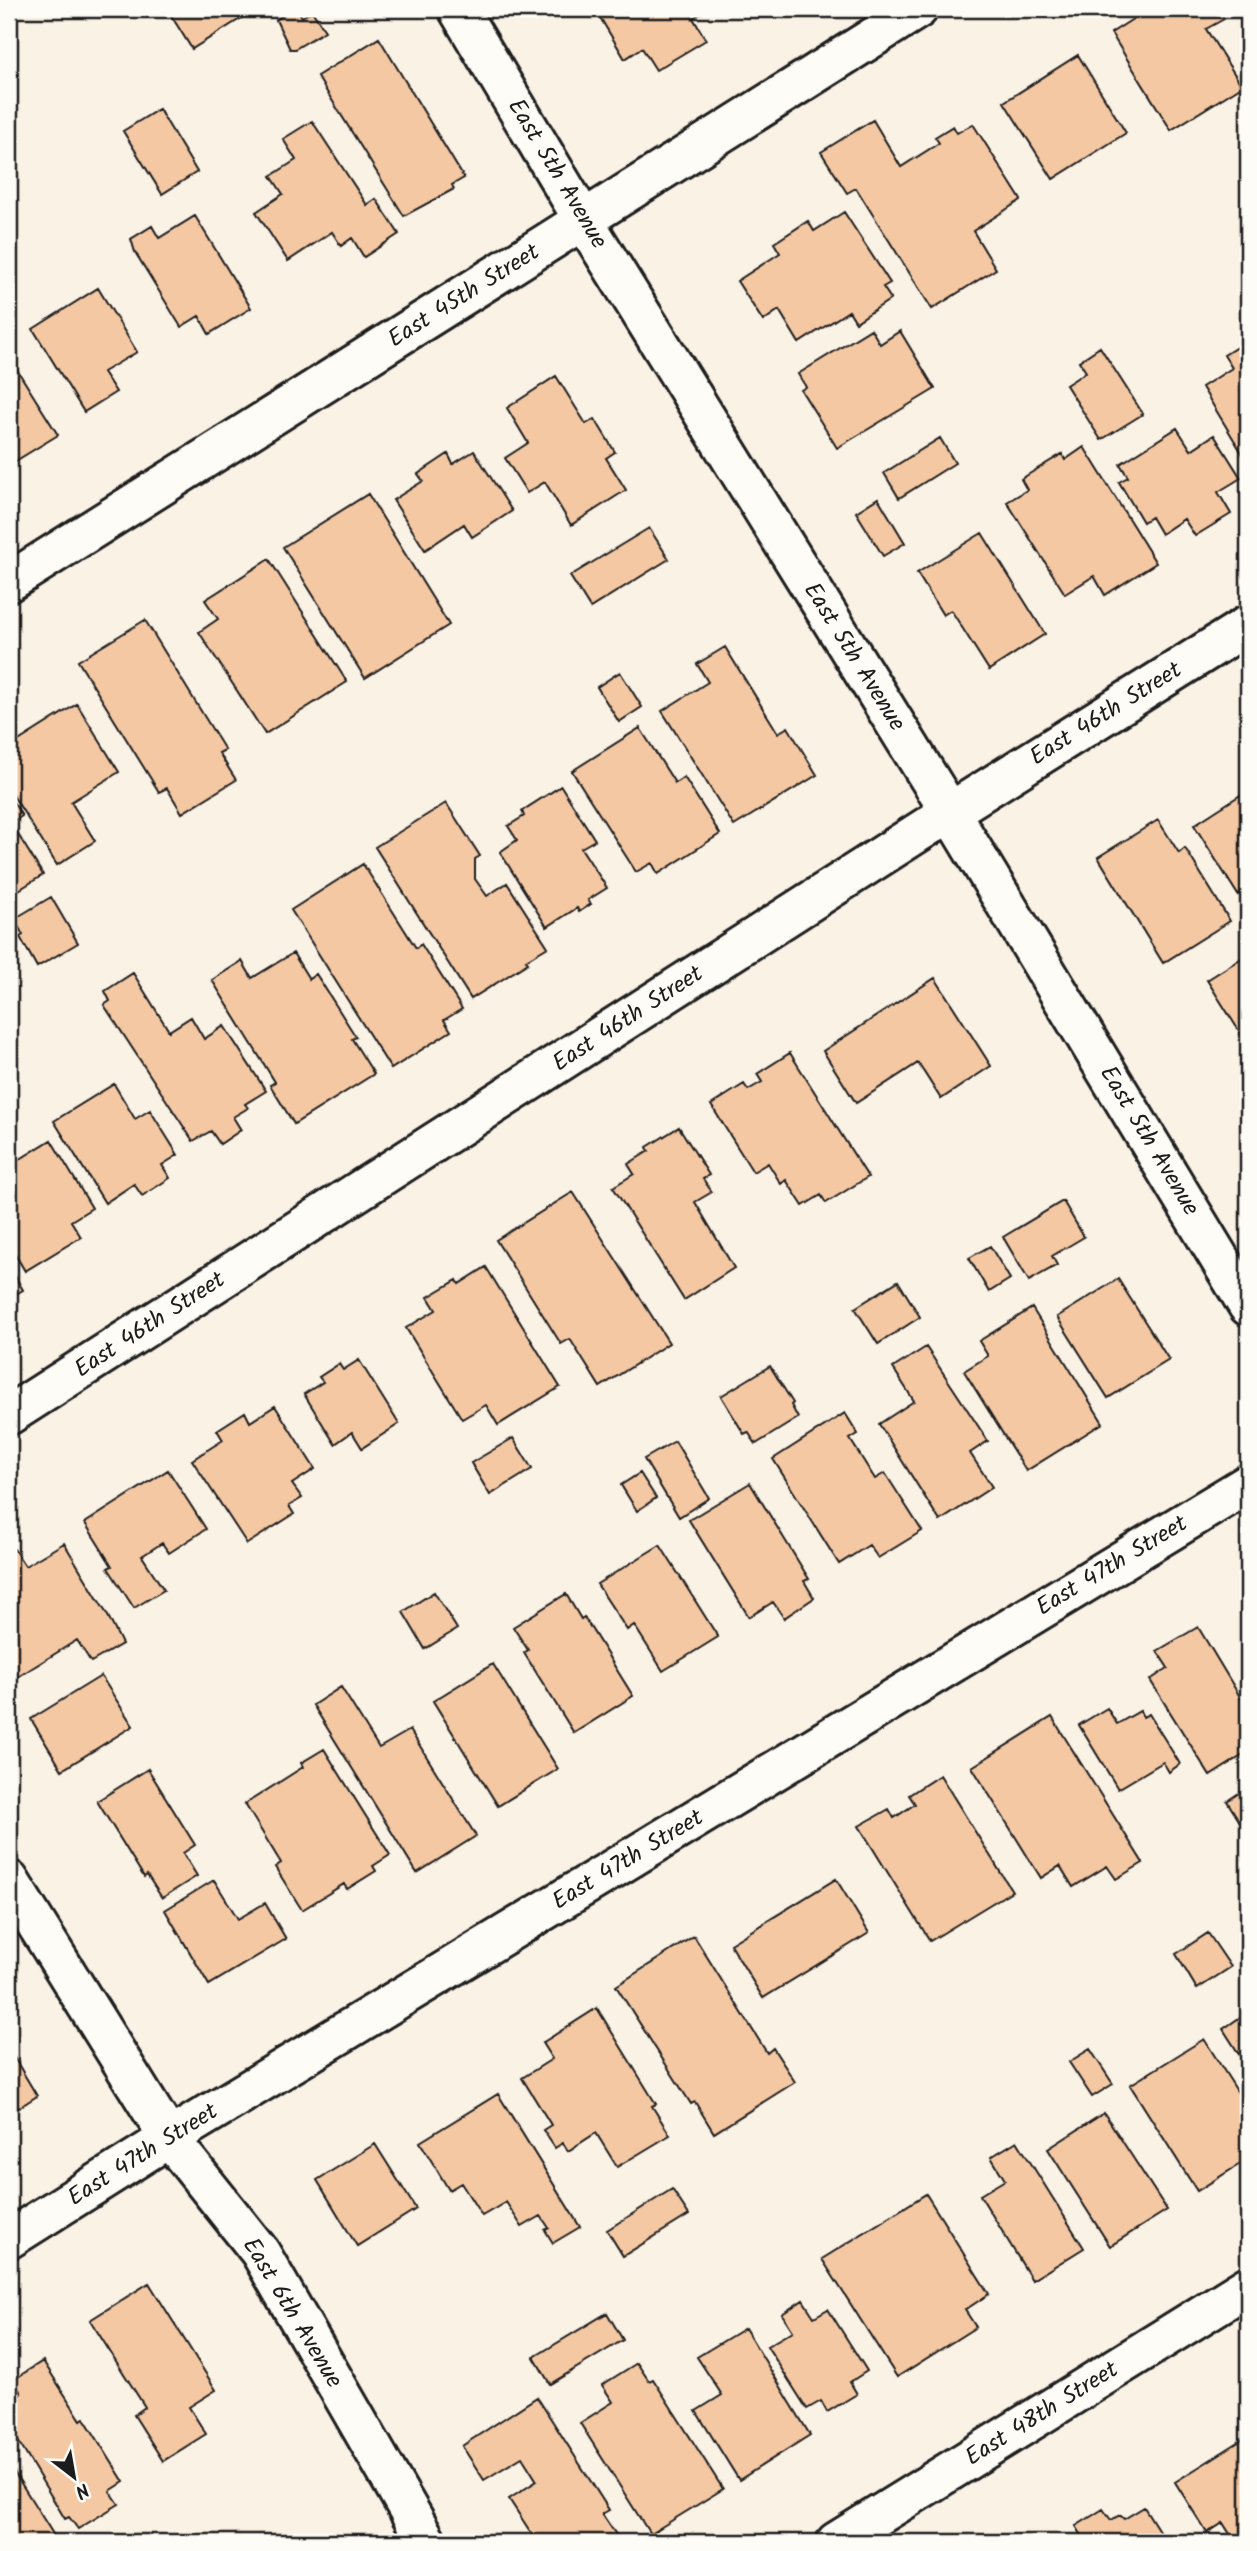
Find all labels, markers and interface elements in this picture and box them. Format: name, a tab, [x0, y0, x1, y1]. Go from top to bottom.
street label: East 5th Avenue	[497, 91, 618, 257]
street label: East 45th Street	[380, 233, 548, 358]
street label: East 5th Avenue	[792, 575, 916, 739]
street label: East 46th Street	[1022, 651, 1191, 777]
street label: East 46th Street	[545, 955, 712, 1083]
street label: East 5th Avenue	[1089, 1058, 1210, 1224]
street label: East 46th Street	[67, 1261, 234, 1389]
street label: East 47th Street	[1029, 1505, 1196, 1627]
street label: East 47th Street	[545, 1799, 712, 1921]
street label: East 47th Street	[60, 2093, 227, 2217]
street label: East 6th Avenue	[231, 2230, 353, 2396]
street label: East 48th Street	[958, 2351, 1127, 2477]
north arrow	[38, 2442, 108, 2512]
text: N	[69, 2474, 95, 2506]

